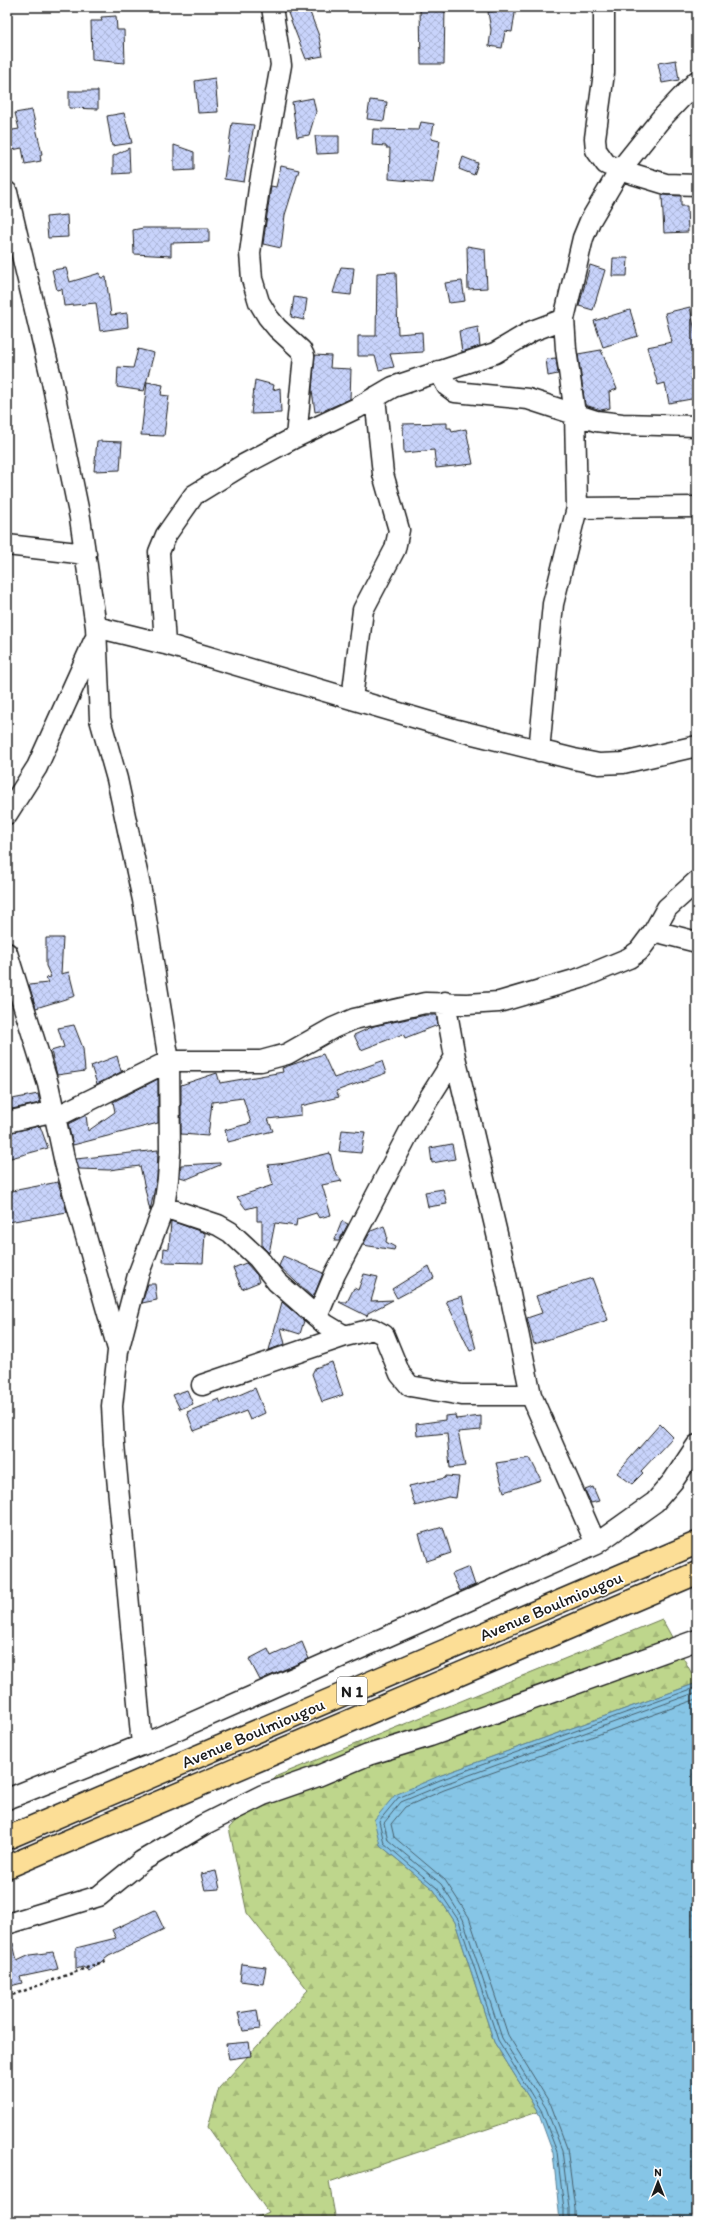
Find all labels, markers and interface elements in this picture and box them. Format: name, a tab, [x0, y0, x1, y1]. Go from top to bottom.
street label: Avenue Boulmiougou	[476, 1567, 626, 1645]
road number: N 1	[337, 1677, 367, 1705]
street label: Avenue Boulmiougou	[178, 1694, 328, 1772]
north arrow	[638, 2162, 678, 2202]
text: N	[654, 2166, 662, 2179]

